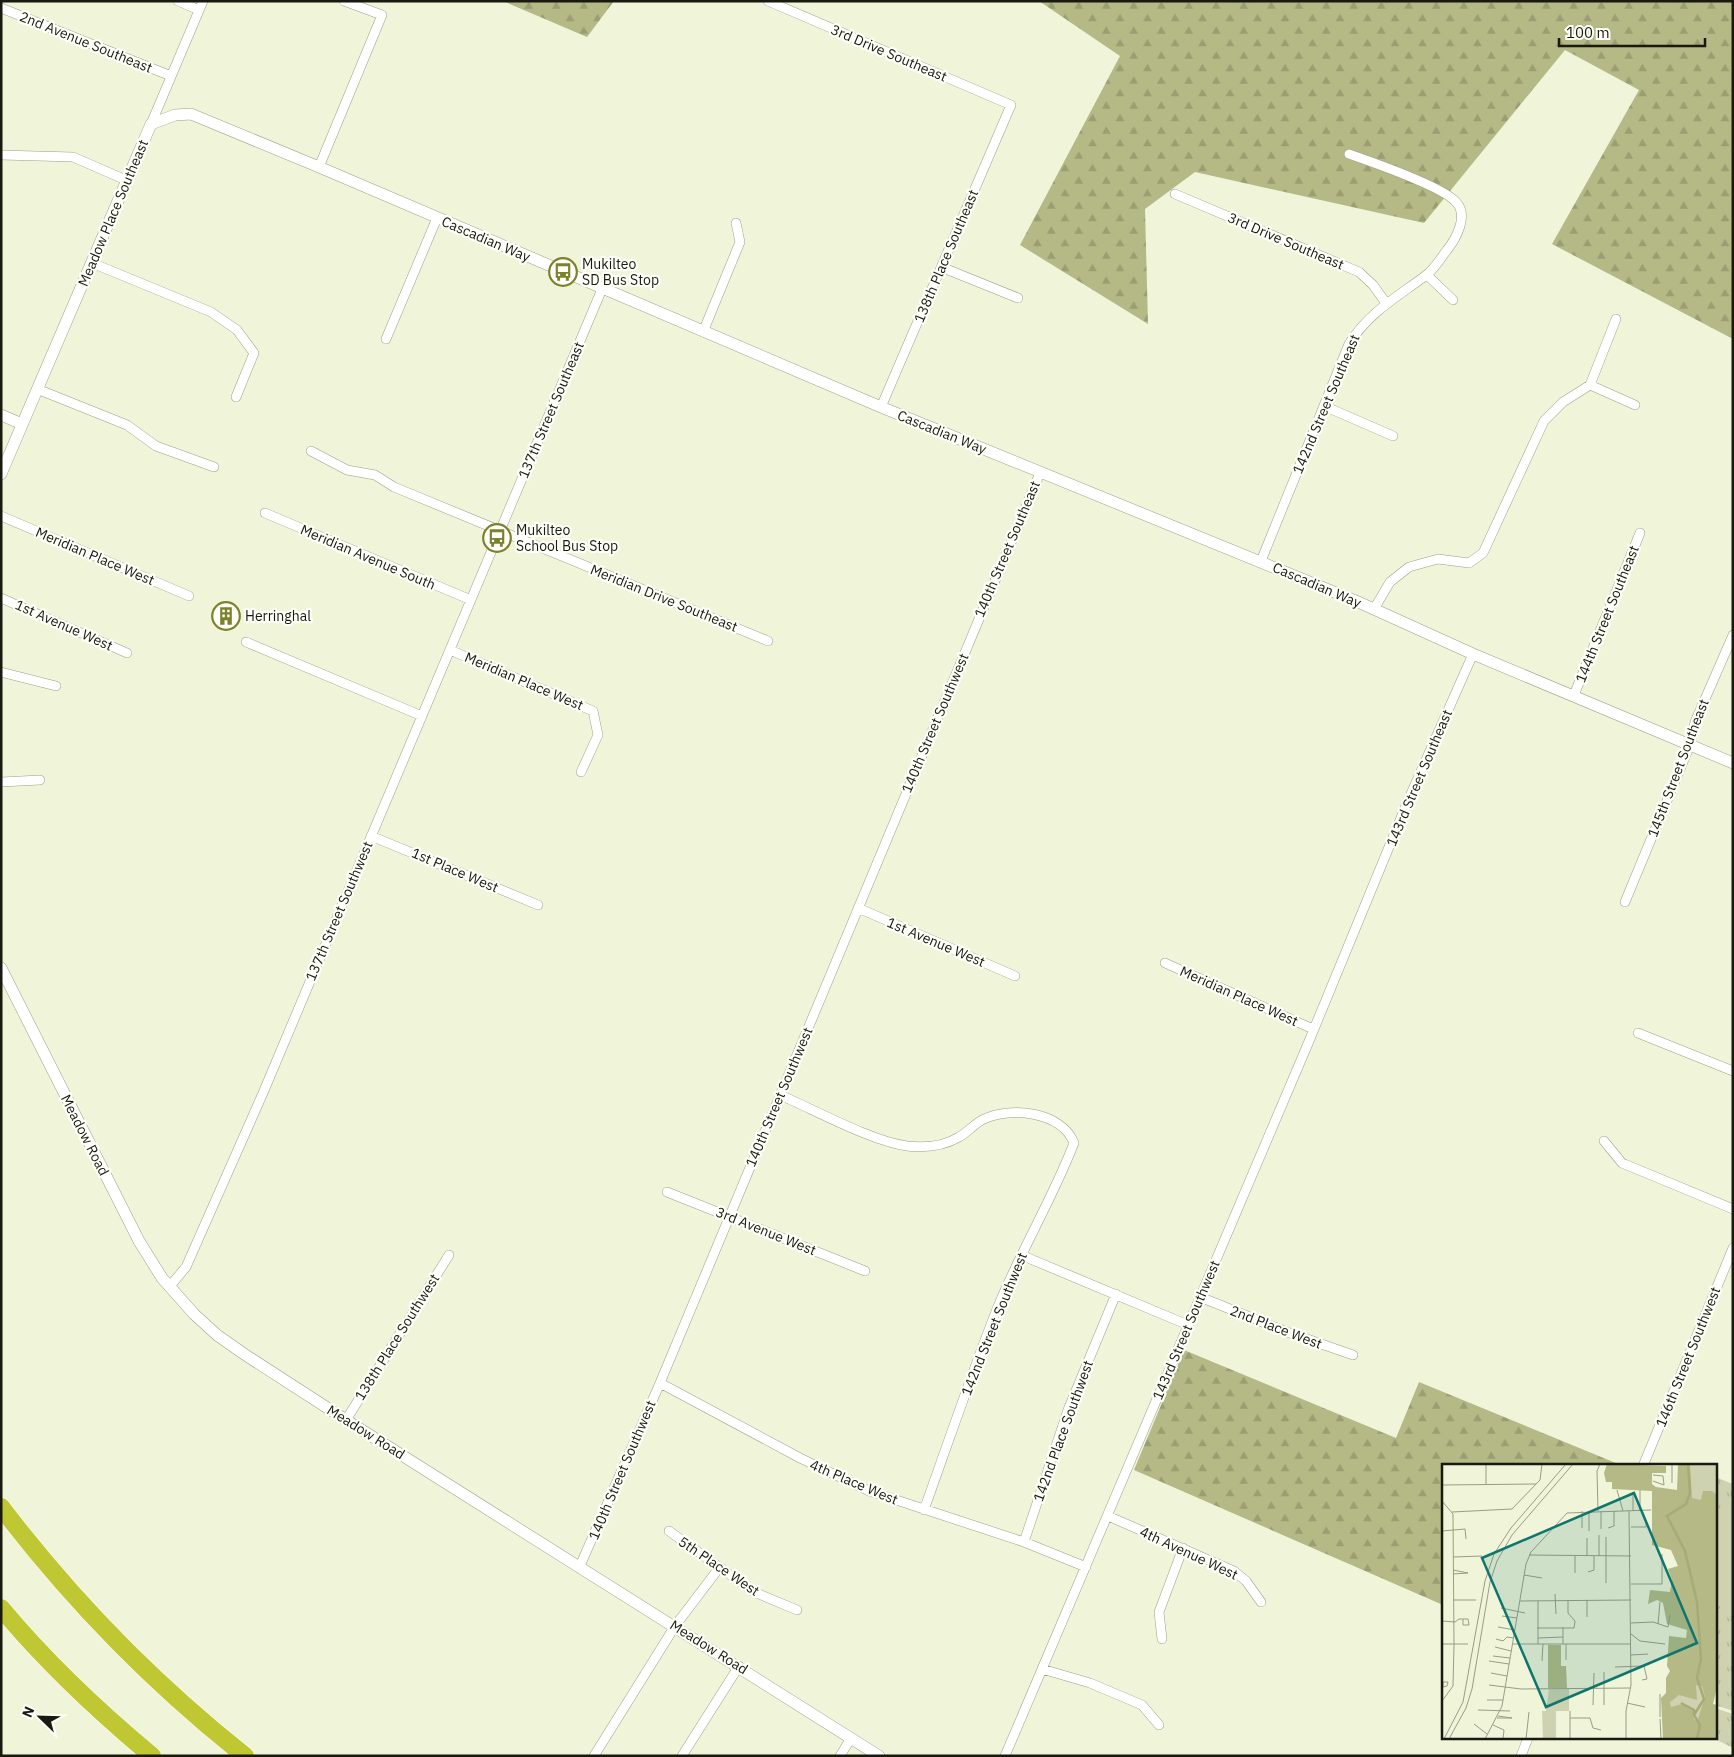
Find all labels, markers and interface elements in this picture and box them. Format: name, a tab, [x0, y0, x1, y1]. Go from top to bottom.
street label: 2nd Avenue Southeast	[17, 7, 155, 77]
scale bar	[1559, 15, 1705, 47]
street label: 3rd Drive Southeast	[828, 20, 950, 86]
text: 100 m	[1566, 23, 1610, 42]
street label: Meadow Place Southeast	[74, 137, 152, 289]
street label: 138th Place Southeast	[910, 187, 982, 325]
street label: 3rd Drive Southeast	[1225, 208, 1347, 274]
street label: Cascadian Way	[439, 212, 533, 266]
place label: Mukilteo SD Bus Stop	[582, 255, 659, 289]
bus stop icon: Mukilteo SD Bus Stop	[548, 257, 578, 287]
street label: 142nd Street Southeast	[1288, 331, 1364, 476]
street label: 137th Street Southeast	[514, 339, 588, 481]
street label: Cascadian Way	[895, 406, 989, 458]
street label: 140th Street Southeast	[970, 478, 1044, 620]
street label: Meridian Avenue South	[298, 520, 438, 594]
place label: Mukilteo School Bus Stop	[516, 521, 618, 555]
street label: Meridian Place West	[33, 523, 157, 589]
bus stop icon: Mukilteo School Bus Stop	[482, 523, 512, 553]
street label: 144th Street Southeast	[1571, 543, 1643, 685]
street label: Cascadian Way	[1270, 558, 1364, 612]
street label: Meridian Drive Southeast	[588, 560, 740, 636]
street label: 1st Avenue West	[12, 595, 116, 655]
building icon: Herringhal	[211, 601, 241, 631]
place label: Herringhal	[245, 607, 311, 625]
street label: Meridian Place West	[462, 648, 586, 714]
street label: 140th Street Southwest	[897, 650, 973, 795]
street label: 145th Street Southeast	[1643, 696, 1713, 840]
street label: 143rd Street Southeast	[1382, 707, 1456, 849]
street label: 137th Street Southwest	[301, 838, 377, 983]
street label: 1st Place West	[409, 844, 501, 896]
street label: 1st Avenue West	[884, 913, 988, 971]
street label: Meridian Place West	[1177, 962, 1301, 1030]
street label: 140th Street Southwest	[741, 1024, 817, 1169]
street label: Meadow Road	[57, 1091, 113, 1179]
street label: 3rd Avenue West	[713, 1203, 819, 1259]
street label: 142nd Street Southwest	[957, 1250, 1031, 1398]
street label: 143rd Street Southwest	[1148, 1257, 1224, 1403]
street label: 138th Place Southwest	[351, 1270, 443, 1404]
street label: 146th Street Southwest	[1652, 1284, 1724, 1430]
street label: 2nd Place West	[1227, 1301, 1325, 1353]
street label: 142nd Place Southwest	[1029, 1358, 1097, 1504]
street label: 140th Street Southwest	[584, 1397, 660, 1542]
street label: Meadow Road	[324, 1401, 408, 1463]
street label: 4th Place West	[807, 1455, 901, 1509]
inset map	[1442, 1464, 1716, 1740]
street label: 4th Avenue West	[1137, 1522, 1241, 1584]
street label: 5th Place West	[675, 1532, 763, 1600]
street label: Meadow Road	[667, 1616, 751, 1678]
north arrow	[15, 1692, 65, 1742]
text: N	[18, 1704, 38, 1720]

